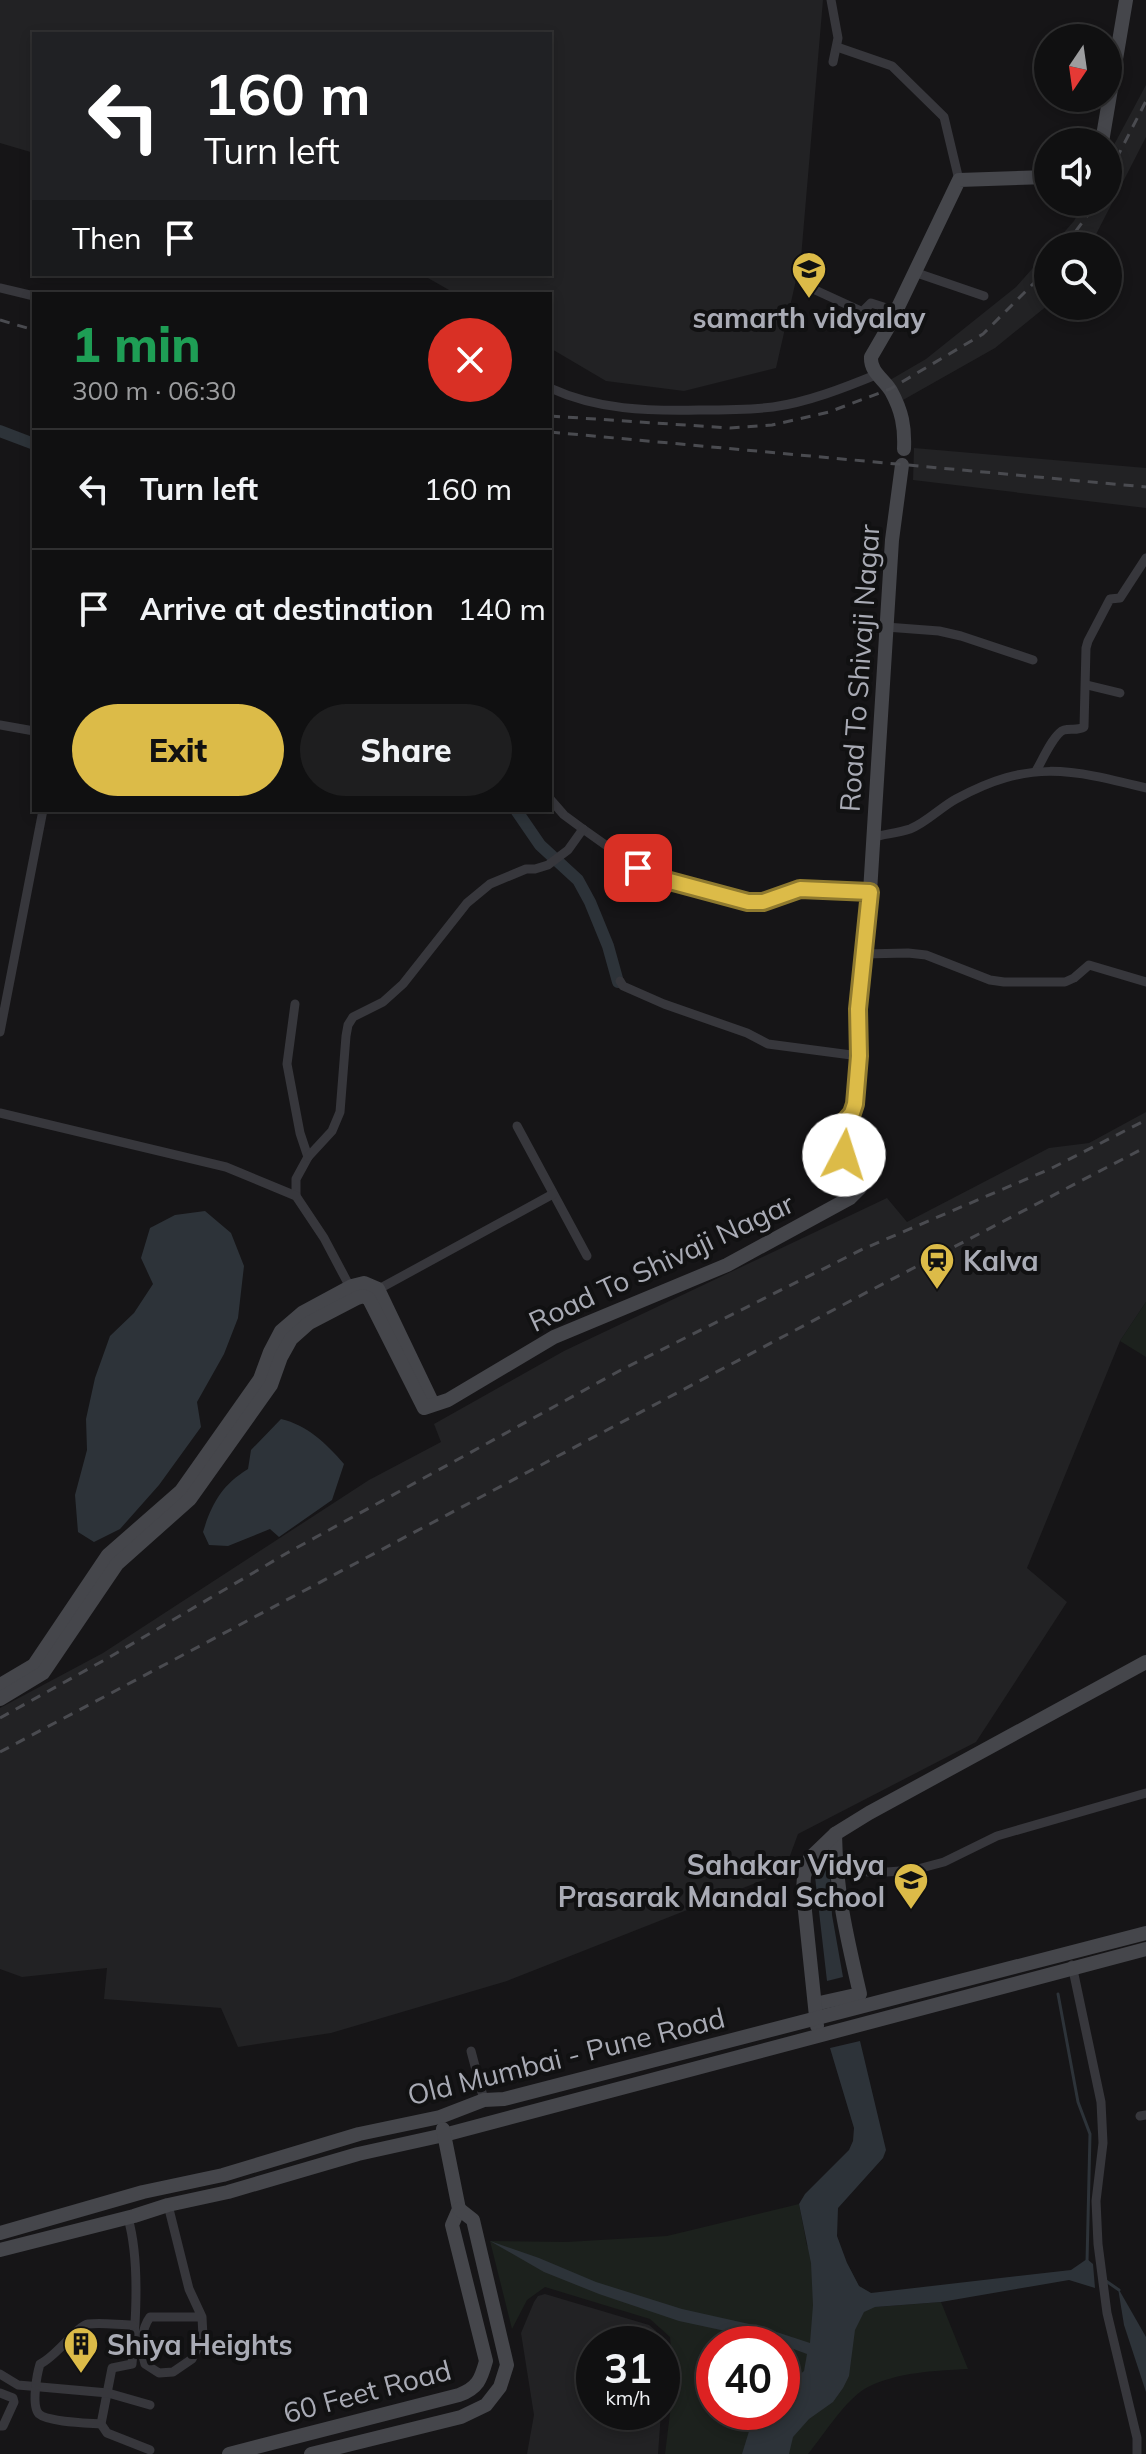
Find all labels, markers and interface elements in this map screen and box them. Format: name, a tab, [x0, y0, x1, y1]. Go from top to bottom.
north arrow	[1034, 24, 1122, 112]
map controls	[1034, 24, 1122, 320]
text: 160 m	[204, 59, 371, 129]
icon: left	[72, 64, 176, 168]
text: Turn left	[204, 128, 340, 173]
button: sound	[1034, 128, 1122, 216]
icon: arrive	[158, 216, 202, 260]
text: Then	[72, 219, 142, 257]
button: search	[1034, 232, 1122, 320]
school or university icon: samarth vidyalay	[790, 250, 828, 300]
place label: samarth vidyalay	[693, 300, 926, 335]
text: 1 min	[72, 314, 201, 374]
button: close	[428, 318, 512, 402]
text: 300 m · 06:30	[72, 374, 236, 407]
icon: left	[72, 467, 116, 511]
text: Turn left	[140, 470, 258, 508]
text: 160 m	[424, 470, 512, 508]
street label: Road To Shivaji Nagar	[831, 522, 887, 813]
icon: arrive	[72, 587, 116, 631]
text: Arrive at destination	[140, 590, 434, 628]
text: 140 m	[458, 590, 546, 628]
button: Exit	[72, 704, 284, 796]
button: Share	[300, 704, 512, 796]
pin	[604, 834, 672, 902]
icon: arrive	[616, 846, 660, 890]
position arrow	[802, 1113, 886, 1197]
street label: Road To Shivaji Nagar	[523, 1185, 800, 1339]
station icon: Kalva	[918, 1241, 956, 1291]
place label: Kalva	[963, 1243, 1039, 1278]
place label: Sahakar Vidya Prasarak Mandal School	[558, 1847, 885, 1914]
school or university icon: Sahakar Vidya Prasarak Mandal School	[892, 1861, 930, 1911]
street label: Old Mumbai - Pune Road	[404, 2000, 728, 2112]
building icon: Shiya Heights	[62, 2325, 100, 2375]
speed limit sign: 40	[696, 2326, 800, 2430]
place label: Shiya Heights	[107, 2327, 292, 2362]
text: 31	[604, 2343, 652, 2393]
street label: 60 Feet Road	[279, 2352, 455, 2430]
text: km/h	[605, 2385, 651, 2410]

